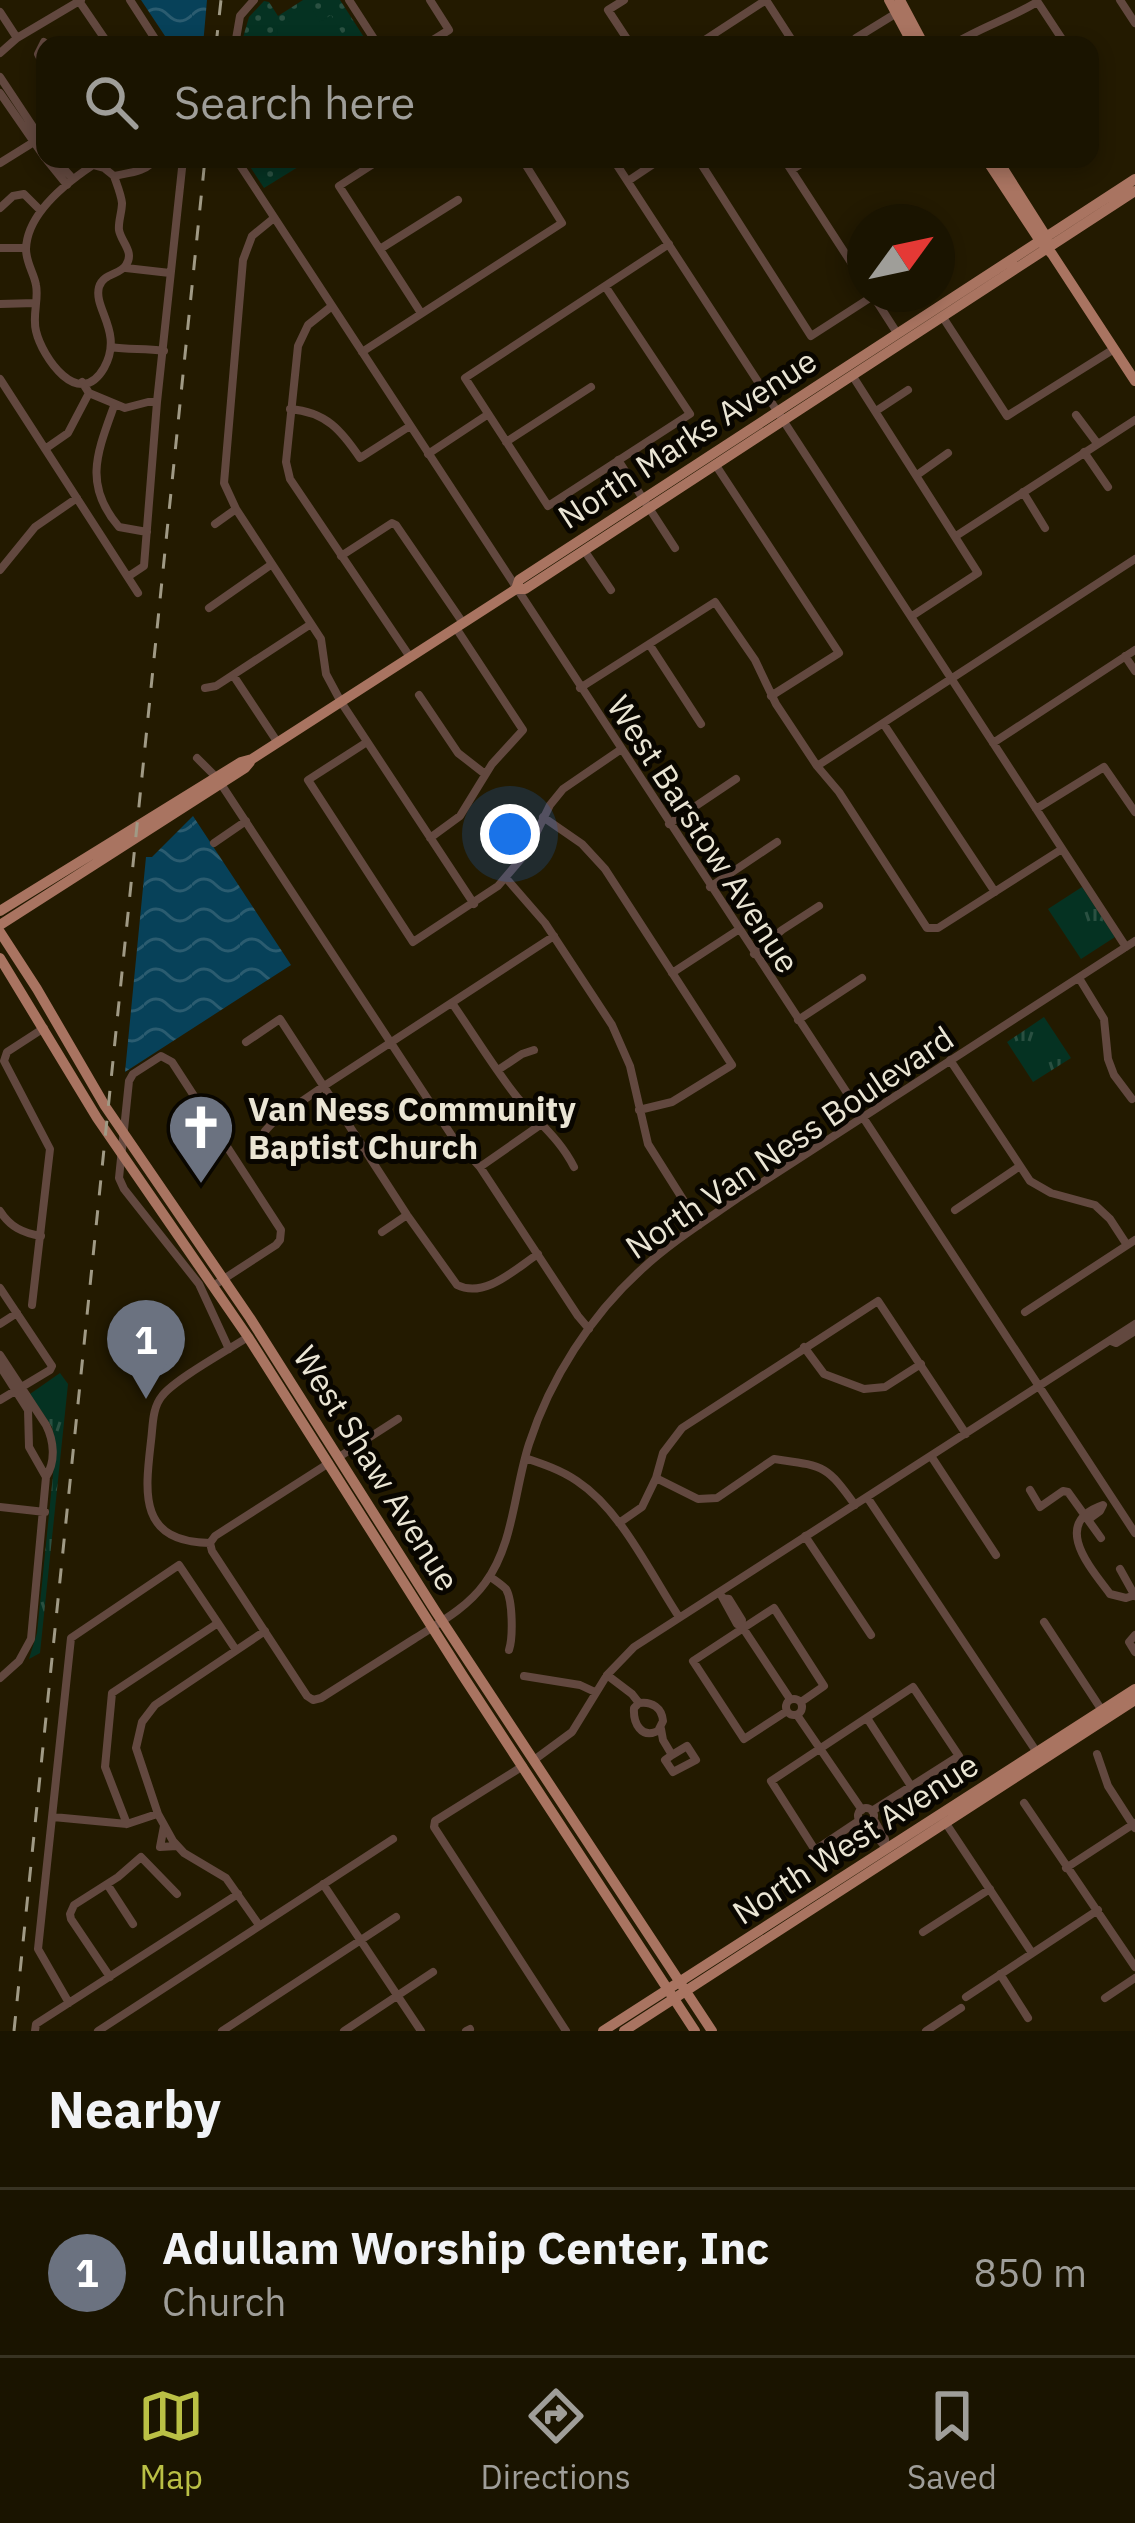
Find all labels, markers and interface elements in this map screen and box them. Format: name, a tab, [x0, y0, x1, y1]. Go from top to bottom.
search box	[36, 36, 1099, 168]
icon: search	[78, 69, 144, 135]
text: Search here	[174, 73, 415, 131]
north arrow	[847, 204, 955, 312]
street label: North Marks Avenue	[550, 338, 824, 538]
street label: West Barstow Avenue	[598, 687, 810, 981]
your location	[480, 804, 540, 864]
street label: North Van Ness Boulevard	[617, 1016, 961, 1268]
place label: Van Ness Community Baptist Church	[248, 1087, 576, 1168]
church icon: Van Ness Community Baptist Church	[166, 1092, 236, 1186]
pin: 1	[107, 1300, 185, 1399]
street label: West Shaw Avenue	[284, 1337, 470, 1599]
street label: North West Avenue	[724, 1742, 986, 1934]
text: Nearby	[48, 2076, 221, 2142]
text: Adullam Worship Center, Inc	[162, 2218, 769, 2276]
text: 1	[75, 2247, 99, 2298]
text: 850 m	[974, 2247, 1087, 2298]
text: Church	[162, 2276, 286, 2327]
tab: Map	[138, 2383, 204, 2498]
tab: Directions	[481, 2383, 631, 2498]
tab: Saved	[907, 2383, 997, 2498]

